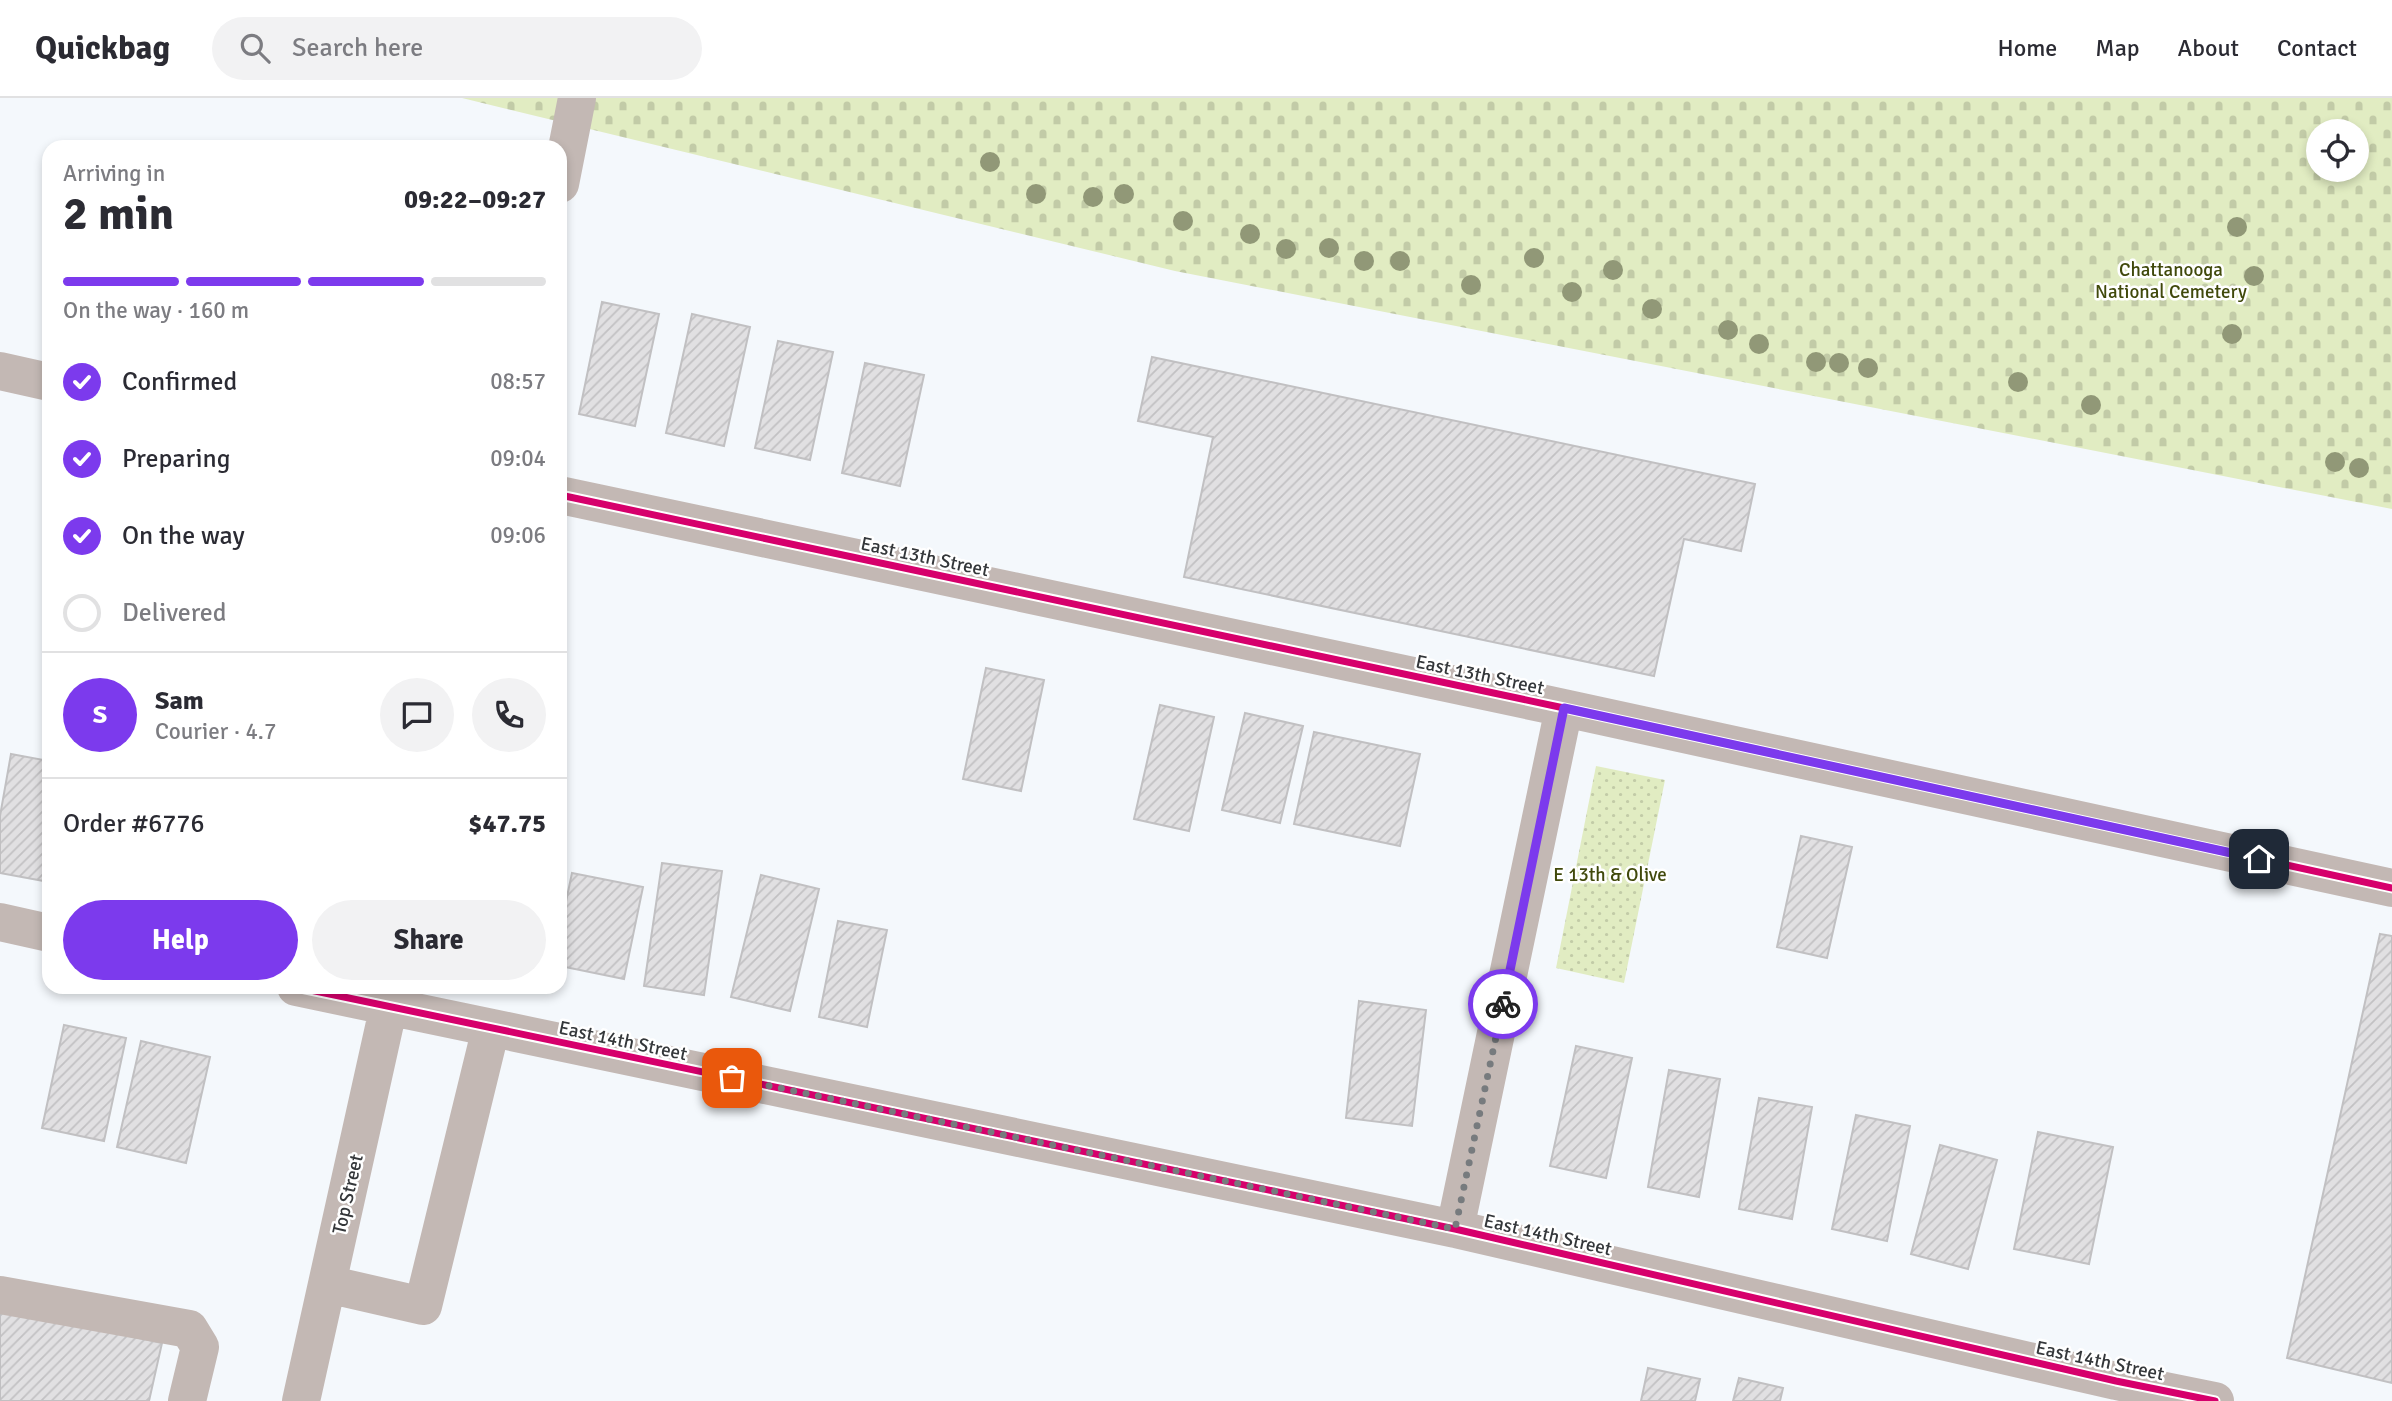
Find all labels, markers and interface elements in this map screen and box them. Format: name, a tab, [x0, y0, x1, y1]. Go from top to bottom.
search box	[212, 17, 702, 80]
text: Quickbag	[35, 28, 170, 69]
icon: search	[236, 29, 274, 67]
text: Search here	[292, 32, 423, 64]
text: Home	[1997, 33, 2057, 63]
text: Map	[2095, 33, 2140, 63]
text: About	[2178, 33, 2239, 63]
text: Contact	[2277, 33, 2357, 63]
map controls	[2306, 119, 2369, 182]
button: locate	[2306, 119, 2369, 182]
text: Arriving in	[63, 159, 165, 188]
text: 09:22–09:27	[404, 184, 546, 216]
text: 2 min	[63, 186, 174, 242]
park label: Chattanooga National Cemetery	[2095, 258, 2247, 304]
text: On the way · 160 m	[63, 296, 249, 325]
icon: check	[63, 363, 101, 401]
text: Confirmed	[122, 366, 237, 398]
text: 08:57	[490, 367, 546, 396]
icon: check	[63, 440, 101, 478]
text: Preparing	[122, 443, 230, 475]
text: 09:04	[490, 444, 546, 473]
icon: check	[63, 517, 101, 555]
text: On the way	[122, 520, 245, 552]
text: 09:06	[490, 521, 546, 550]
street label: East 13th Street	[858, 532, 991, 582]
text: Delivered	[122, 597, 227, 629]
street label: East 13th Street	[1413, 650, 1546, 700]
button: chat	[380, 678, 454, 752]
button: phone	[472, 678, 546, 752]
text: Sam	[155, 685, 204, 717]
text: S	[93, 699, 107, 731]
text: Courier · 4.7	[155, 717, 276, 746]
text: Order #6776	[63, 808, 204, 840]
text: $47.75	[468, 808, 546, 840]
pin	[2229, 829, 2289, 889]
icon: home	[2240, 840, 2278, 878]
park label: E 13th & Olive	[1553, 863, 1667, 887]
button: Help	[63, 900, 298, 980]
button: Share	[312, 900, 546, 980]
courier	[1468, 969, 1538, 1039]
icon: bike	[1484, 985, 1522, 1023]
street label: East 14th Street	[556, 1016, 689, 1066]
pin	[702, 1048, 762, 1108]
icon: bag	[713, 1059, 751, 1097]
street label: Top Street	[327, 1152, 369, 1237]
street label: East 14th Street	[1481, 1209, 1614, 1261]
street label: East 14th Street	[2033, 1336, 2166, 1386]

